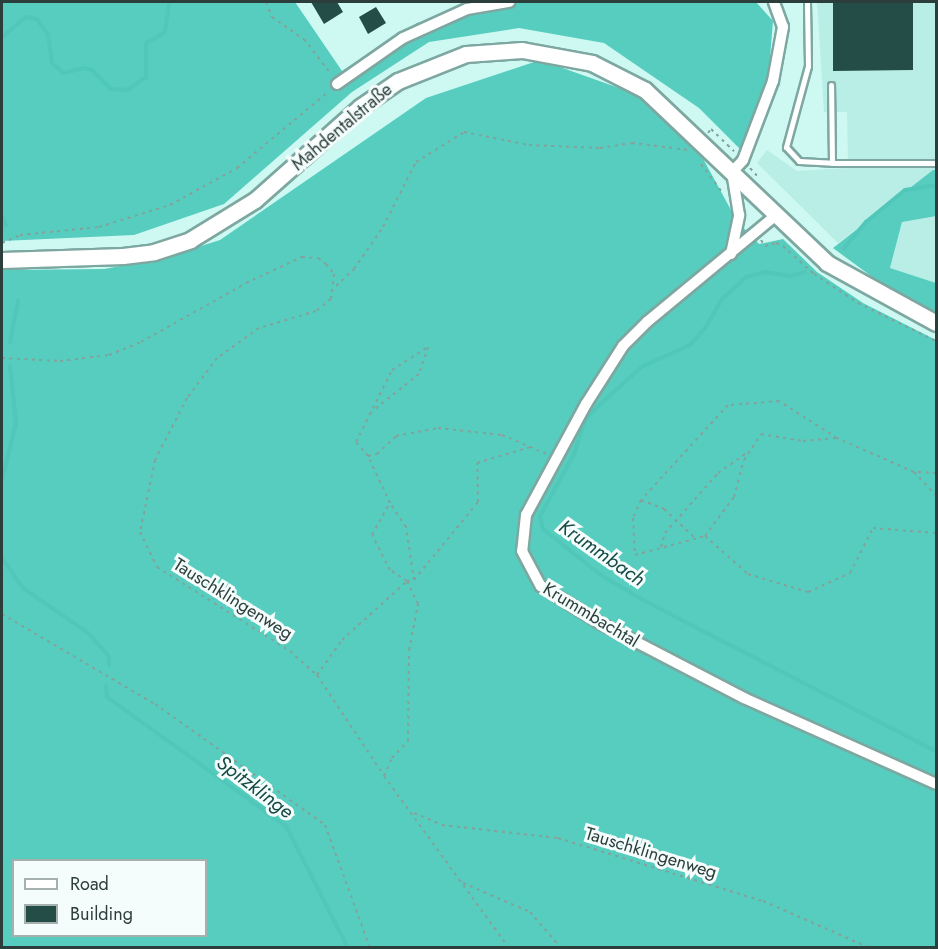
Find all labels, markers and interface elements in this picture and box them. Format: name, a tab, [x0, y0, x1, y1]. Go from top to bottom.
street label: Mahdentalstraße	[287, 79, 397, 175]
water label: Krummbach	[554, 515, 650, 591]
street label: Tauschklingenweg	[169, 554, 297, 644]
street label: Krummbachtal	[539, 578, 643, 652]
water label: Spitzklinge	[212, 750, 298, 824]
street label: Tauschklingenweg	[583, 823, 719, 883]
legend	[12, 859, 207, 937]
text: Road	[70, 871, 109, 897]
text: Building	[70, 901, 133, 927]

